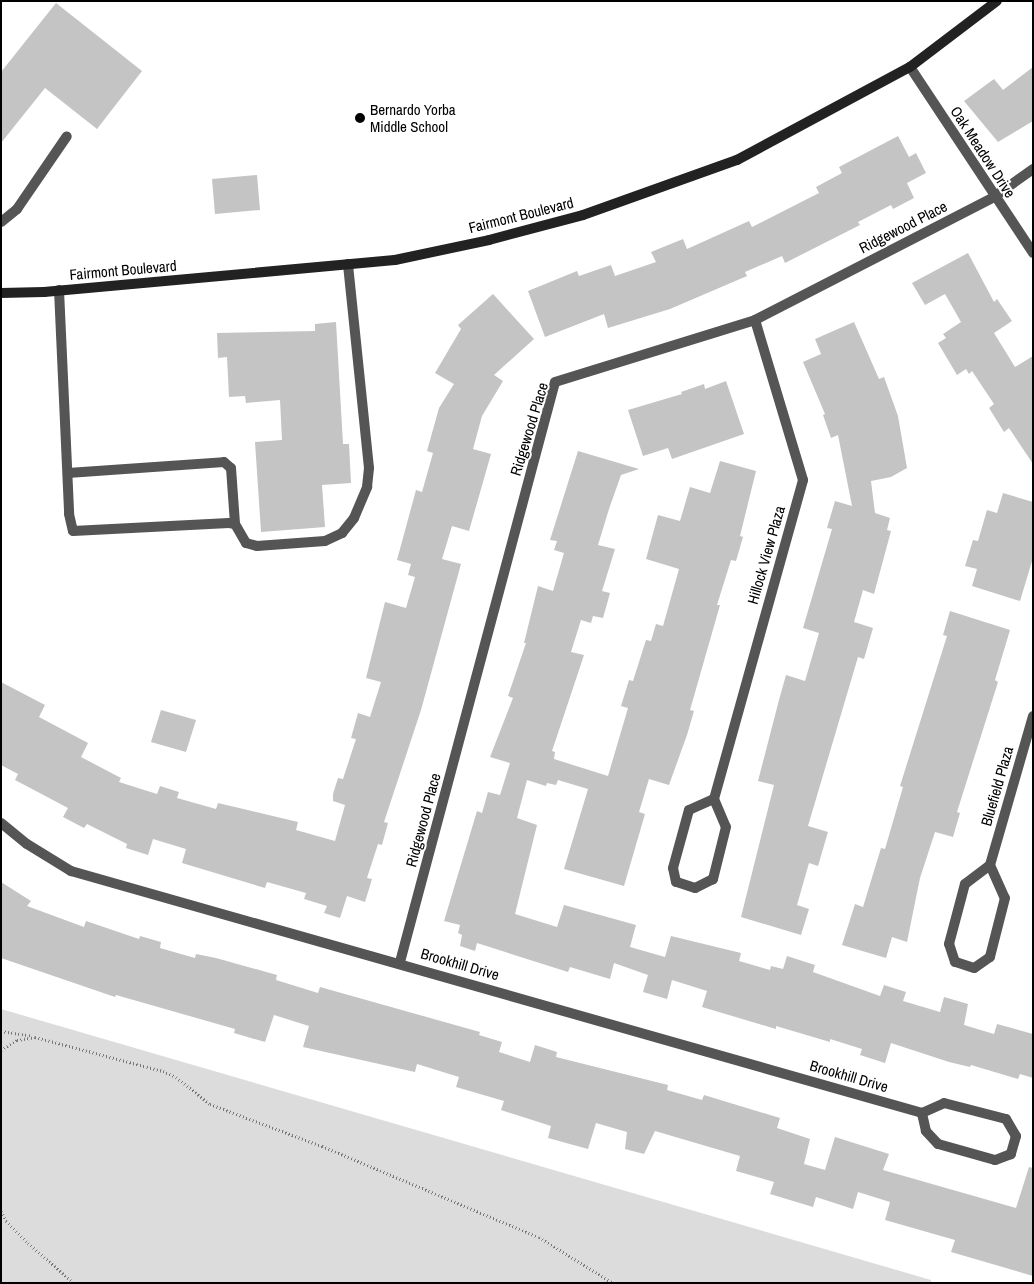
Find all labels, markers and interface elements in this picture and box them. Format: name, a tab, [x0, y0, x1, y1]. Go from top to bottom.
place label: Bernardo Yorba Middle School	[370, 100, 456, 135]
street label: Oak Meadow Drive	[947, 103, 1019, 201]
marker: Bernardo Yorba Middle School	[354, 112, 366, 124]
street label: Fairmont Boulevard	[467, 193, 575, 237]
street label: Ridgewood Place	[856, 197, 950, 257]
street label: Fairmont Boulevard	[69, 256, 177, 284]
street label: Ridgewood Place	[506, 380, 552, 478]
street label: Hillock View Plaza	[743, 504, 789, 606]
street label: Bluefield Plaza	[977, 744, 1017, 828]
street label: Ridgewood Place	[402, 771, 444, 869]
street label: Brookhill Drive	[419, 944, 501, 984]
street label: Brookhill Drive	[808, 1056, 890, 1096]

